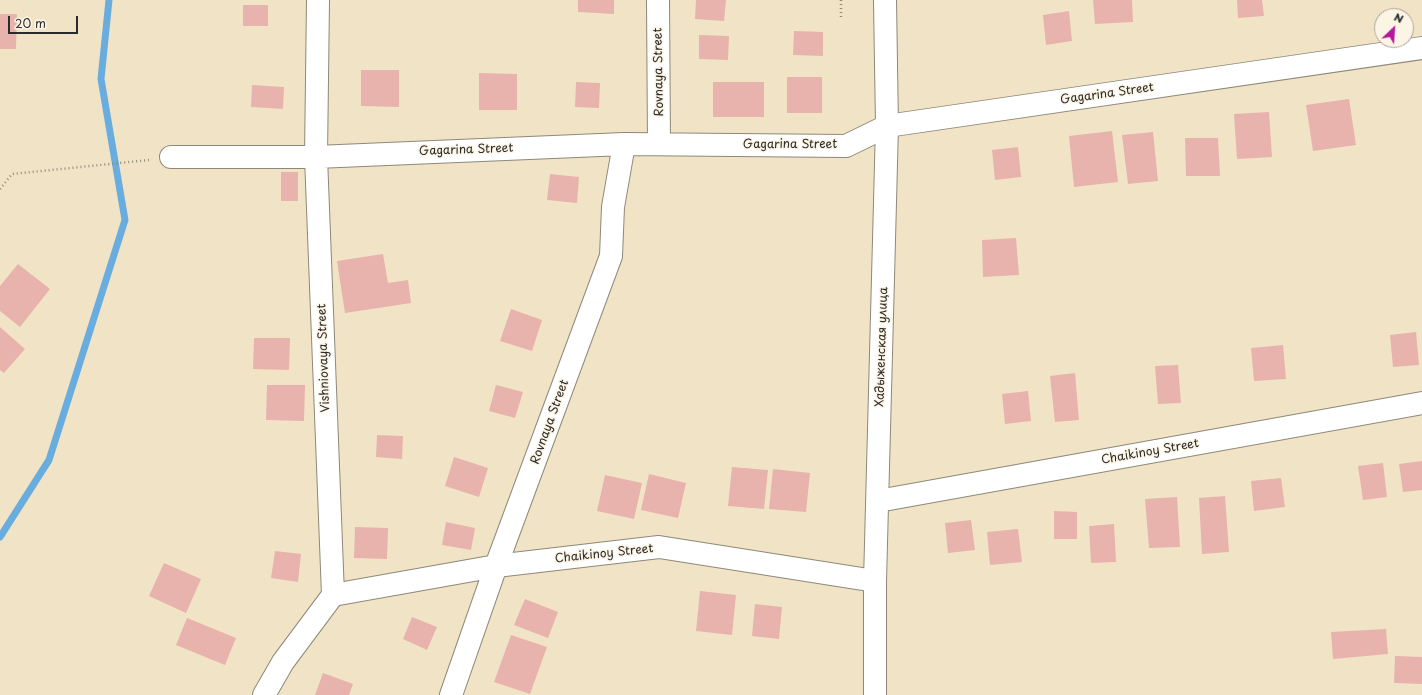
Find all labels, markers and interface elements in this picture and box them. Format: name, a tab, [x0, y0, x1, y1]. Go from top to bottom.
scale bar	[10, 8, 80, 34]
north arrow	[1374, 8, 1414, 48]
text: N	[1391, 8, 1406, 27]
text: 20 m	[15, 14, 46, 32]
street label: Rovnaya Street	[651, 27, 667, 117]
street label: Gagarina Street	[1059, 80, 1155, 108]
street label: Gagarina Street	[743, 138, 837, 152]
street label: Gagarina Street	[419, 141, 513, 159]
street label: Хадыженская улица	[873, 287, 891, 407]
street label: Vishniovaya Street	[315, 303, 333, 413]
street label: Rovnaya Street	[528, 378, 572, 466]
street label: Chaikinoy Street	[1100, 436, 1200, 468]
street label: Chaikinoy Street	[554, 542, 654, 566]

